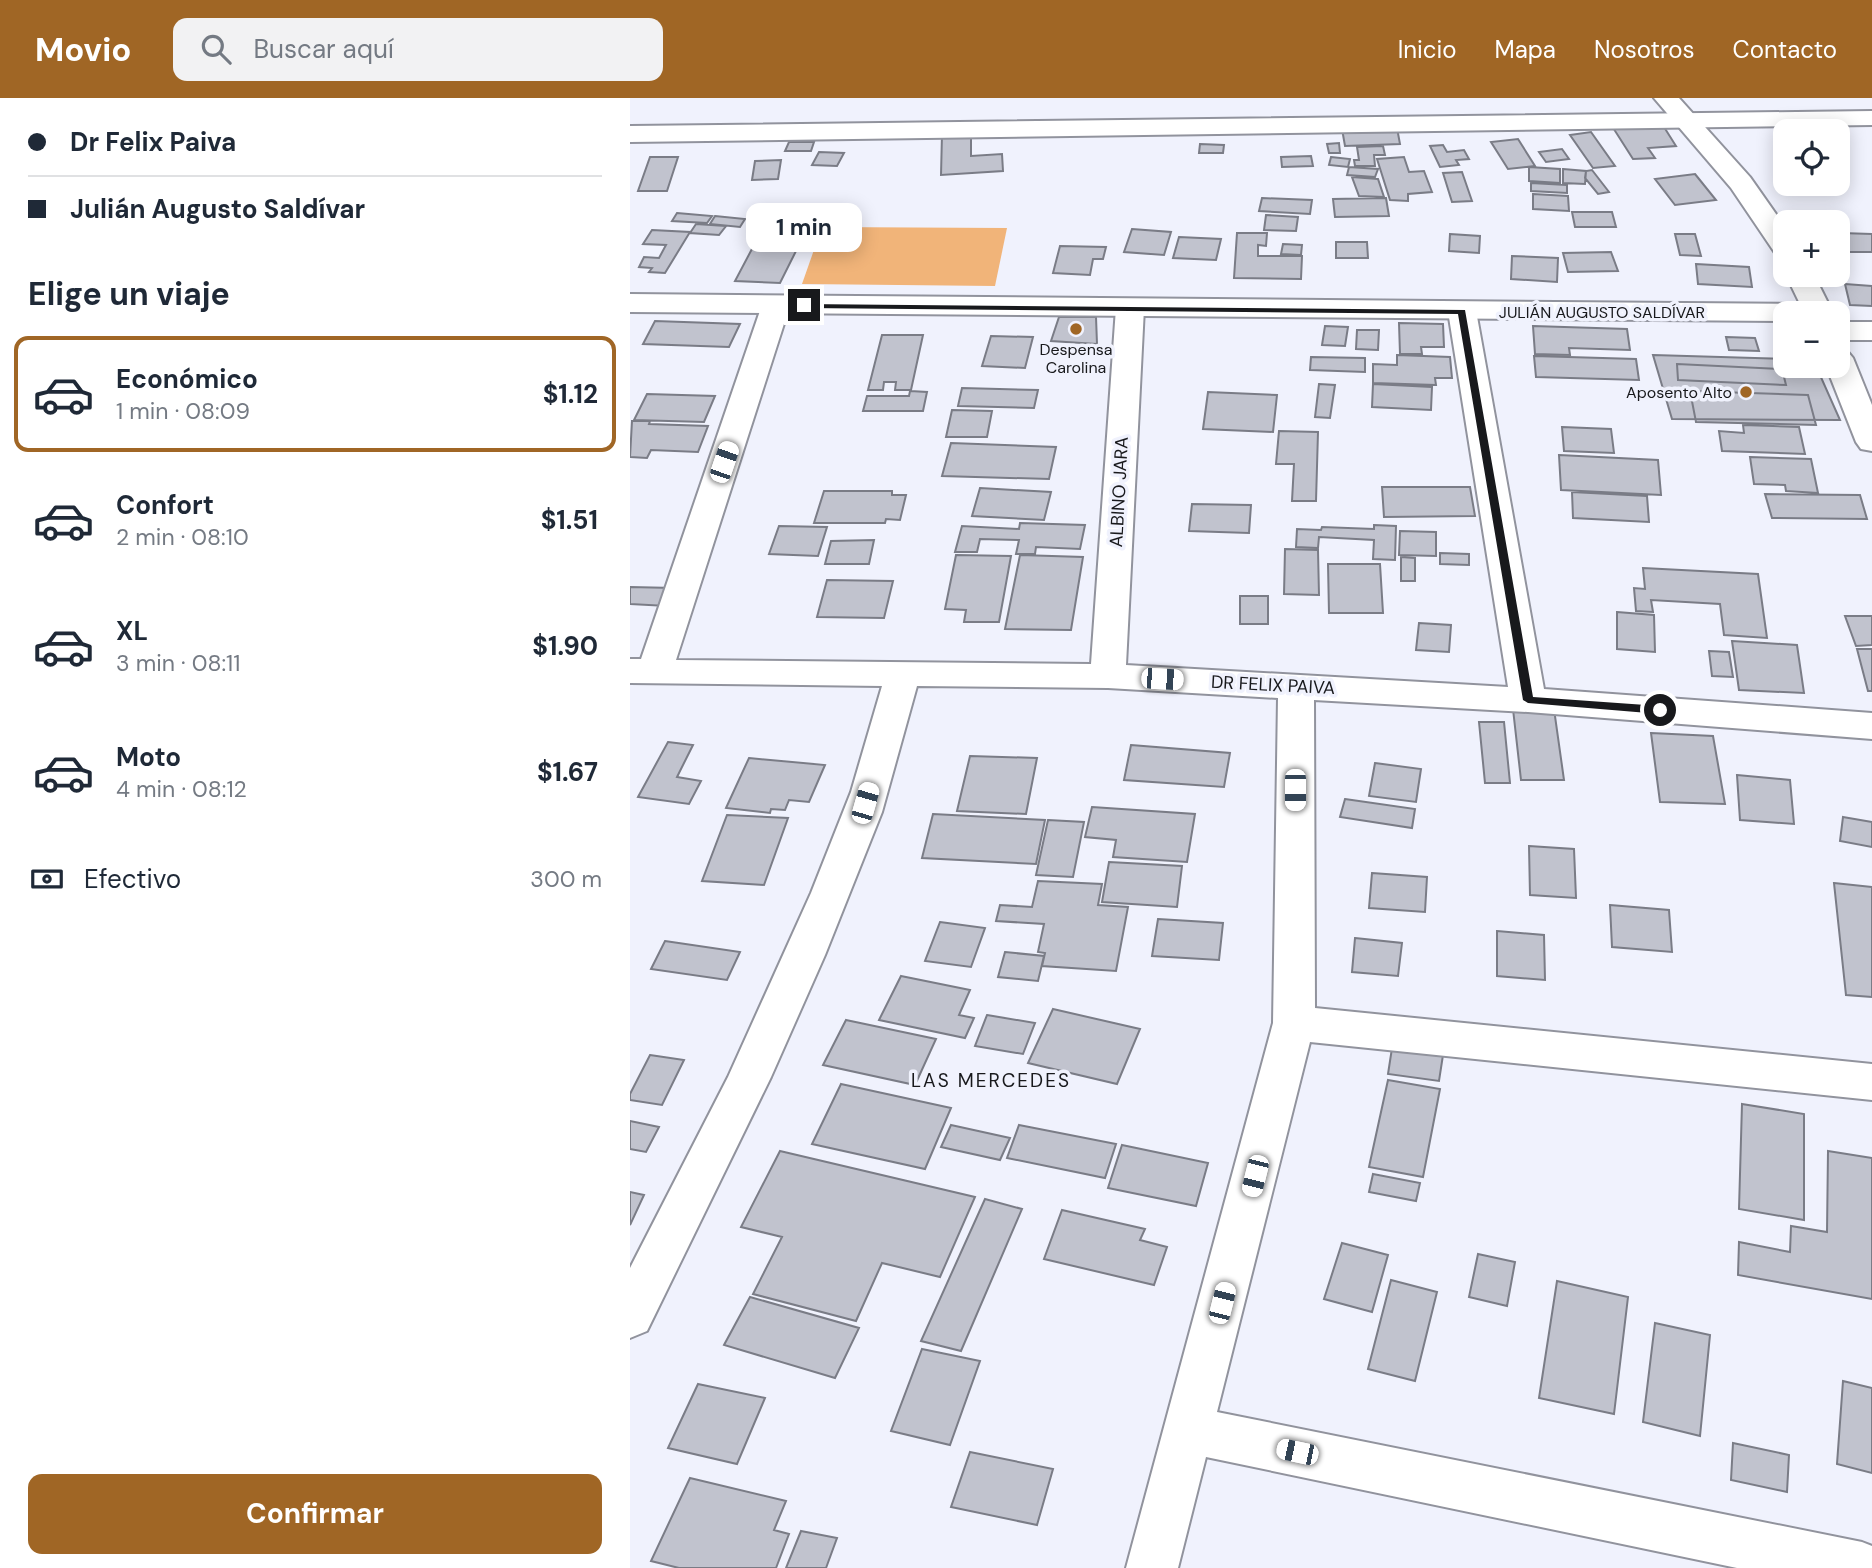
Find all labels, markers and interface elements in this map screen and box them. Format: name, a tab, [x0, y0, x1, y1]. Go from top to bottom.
search box	[173, 18, 663, 81]
text: Movio	[35, 28, 131, 71]
icon: search	[197, 30, 235, 68]
text: Buscar aquí	[253, 32, 394, 66]
text: Inicio	[1398, 34, 1457, 65]
text: Mapa	[1495, 34, 1556, 65]
text: Nosotros	[1594, 34, 1695, 65]
text: Contacto	[1733, 34, 1837, 65]
map controls	[1773, 119, 1850, 378]
button: locate	[1773, 119, 1850, 196]
text: Dr Felix Paiva	[70, 125, 236, 159]
text: Julián Augusto Saldívar	[70, 192, 365, 226]
callout: 1 min	[746, 204, 862, 252]
button: +	[1773, 210, 1850, 287]
text: 1 min	[776, 212, 832, 242]
text: Elige un viaje	[28, 273, 230, 315]
route end	[788, 289, 820, 321]
button: −	[1773, 301, 1850, 378]
street label: JULIÁN AUGUSTO SALDÍVAR	[1499, 302, 1705, 323]
marker: Despensa Carolina	[1068, 321, 1084, 337]
place label: Despensa Carolina	[1039, 339, 1113, 378]
text: Económico	[116, 362, 258, 396]
icon: car	[32, 363, 95, 426]
text: $1.12	[543, 377, 598, 411]
place label: Aposento Alto	[1626, 382, 1732, 403]
marker: Aposento Alto	[1738, 384, 1754, 400]
text: 1 min · 08:09	[116, 396, 250, 426]
street label: ALBINO JARA	[1104, 436, 1134, 548]
car	[708, 439, 741, 485]
text: Confort	[116, 488, 214, 522]
icon: car	[32, 489, 95, 552]
text: $1.51	[541, 503, 598, 537]
text: 2 min · 08:10	[116, 522, 249, 552]
text: XL	[116, 614, 148, 648]
icon: car	[32, 615, 95, 678]
text: $1.90	[532, 629, 598, 663]
text: 3 min · 08:11	[116, 648, 240, 678]
car	[1141, 667, 1184, 691]
street label: DR FELIX PAIVA	[1210, 670, 1336, 700]
route start	[1644, 694, 1676, 726]
text: Moto	[116, 740, 181, 774]
icon: car	[32, 741, 95, 804]
text: $1.67	[537, 755, 598, 789]
car	[1285, 769, 1306, 811]
text: 4 min · 08:12	[116, 774, 247, 804]
car	[850, 780, 881, 826]
icon: cash	[28, 860, 66, 898]
text: Efectivo	[84, 862, 181, 896]
text: 300 m	[530, 864, 602, 894]
district label: LAS MERCEDES	[911, 1068, 1071, 1093]
car	[1240, 1153, 1271, 1199]
car	[1207, 1280, 1238, 1326]
car	[1275, 1437, 1320, 1467]
button: Confirmar	[28, 1474, 602, 1554]

